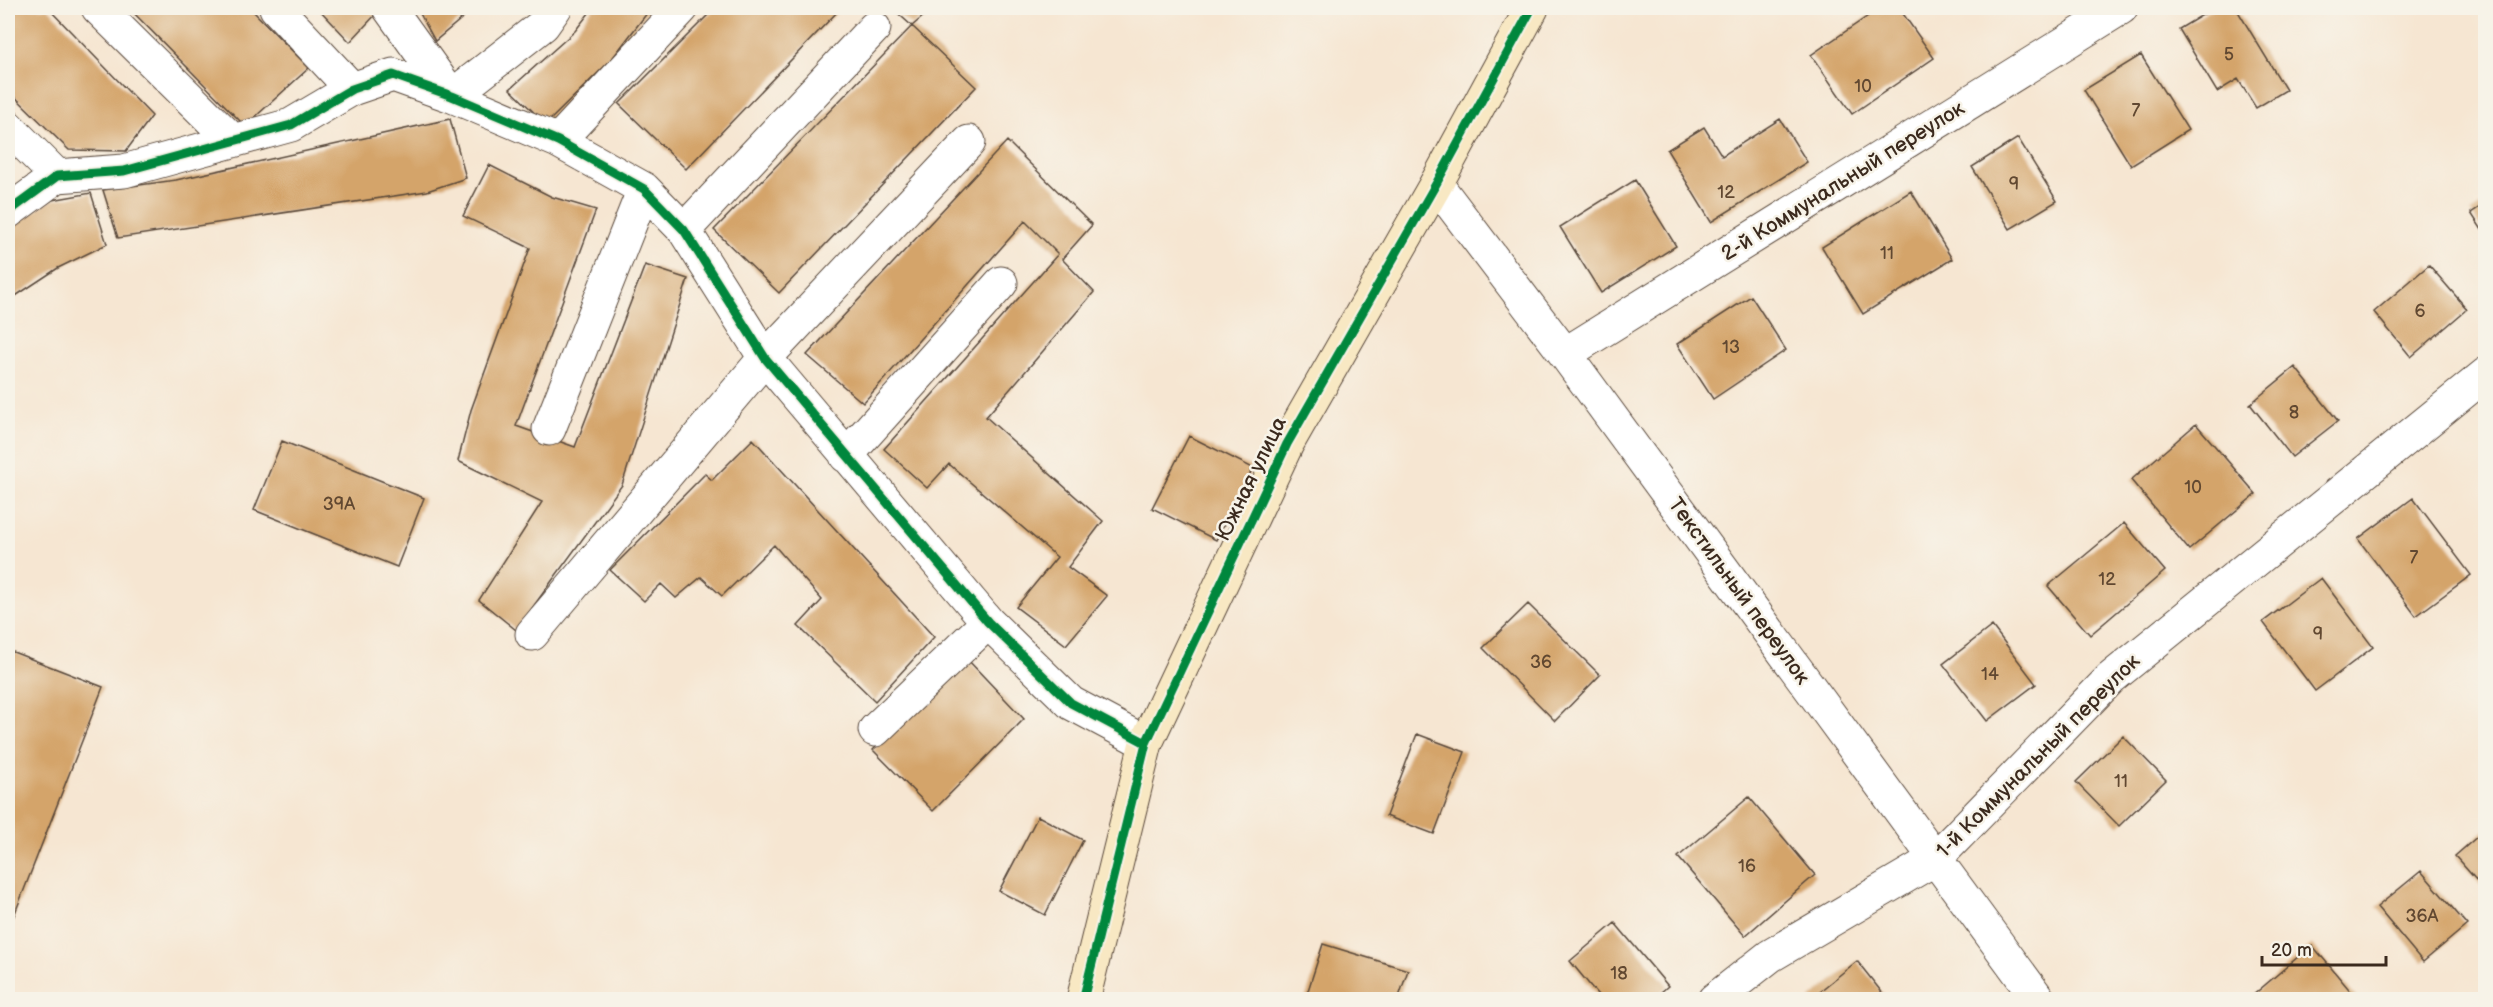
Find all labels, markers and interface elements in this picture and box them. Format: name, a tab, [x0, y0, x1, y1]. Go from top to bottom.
house number: 5	[2224, 44, 2234, 65]
house number: 10	[1854, 76, 1872, 97]
street label: 2-й Коммунальный переулок	[1717, 96, 1969, 266]
house number: 7	[2132, 100, 2141, 121]
house number: 9	[2009, 174, 2019, 195]
house number: 12	[1717, 182, 1735, 203]
house number: 11	[1880, 243, 1894, 264]
house number: 6	[2415, 301, 2426, 322]
house number: 13	[1722, 337, 1740, 358]
house number: 8	[2289, 402, 2299, 423]
street label: Южная улица	[1210, 412, 1292, 545]
house number: 10	[2184, 477, 2202, 498]
street label: Текстильный переулок	[1663, 493, 1815, 689]
house number: 39А	[323, 494, 355, 515]
house number: 7	[2410, 547, 2419, 568]
house number: 12	[2098, 569, 2116, 590]
house number: 9	[2313, 624, 2323, 645]
street label: 1-й Коммунальный переулок	[1931, 649, 2145, 863]
house number: 36	[1530, 652, 1552, 673]
house number: 14	[1981, 664, 1999, 685]
house number: 11	[2114, 771, 2128, 792]
house number: 16	[1738, 856, 1756, 877]
house number: 36А	[2406, 906, 2439, 927]
scale bar	[2262, 929, 2386, 967]
text: 20 m	[2271, 940, 2312, 961]
house number: 18	[1610, 963, 1628, 984]

